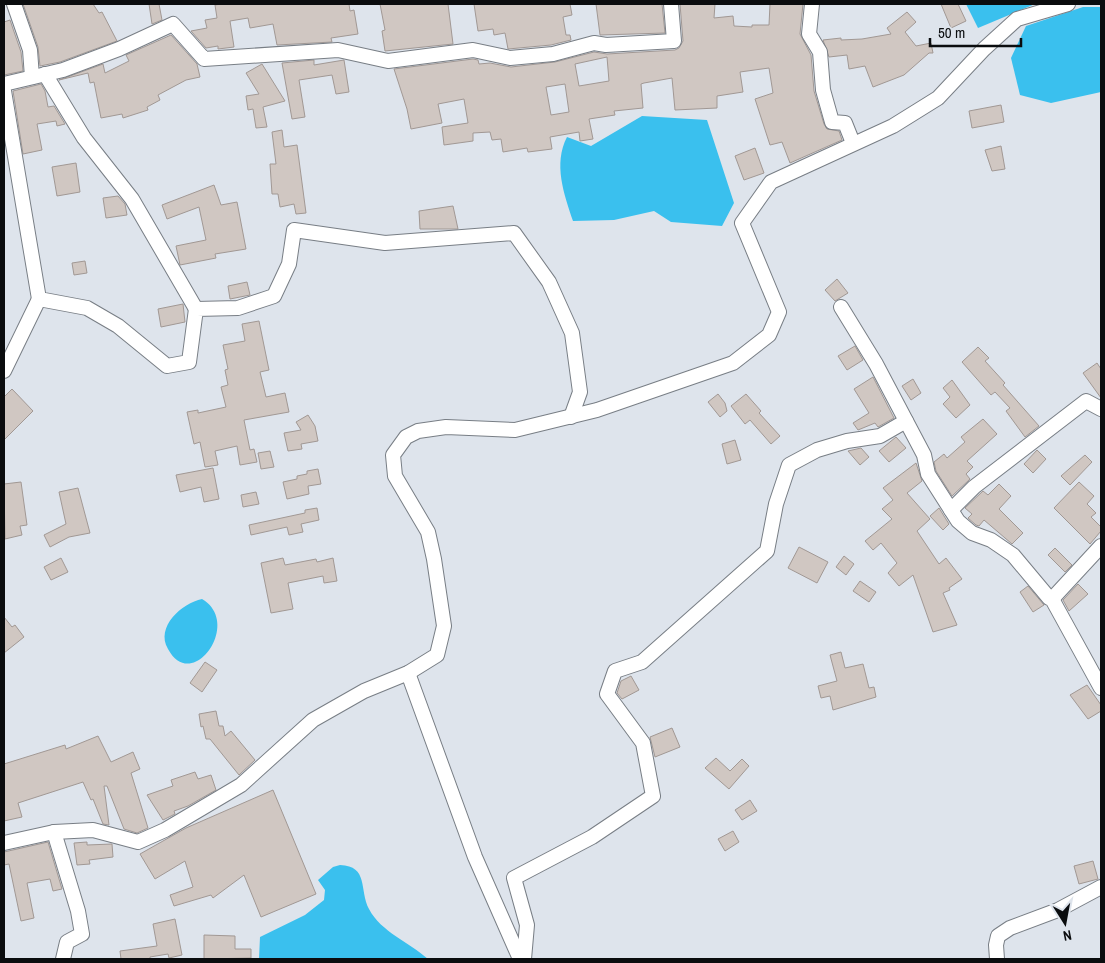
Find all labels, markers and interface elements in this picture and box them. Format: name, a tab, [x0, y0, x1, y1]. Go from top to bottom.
scale bar	[930, 15, 1021, 47]
text: 50 m	[938, 22, 965, 43]
north arrow	[1040, 898, 1090, 948]
text: N	[1062, 926, 1073, 945]

